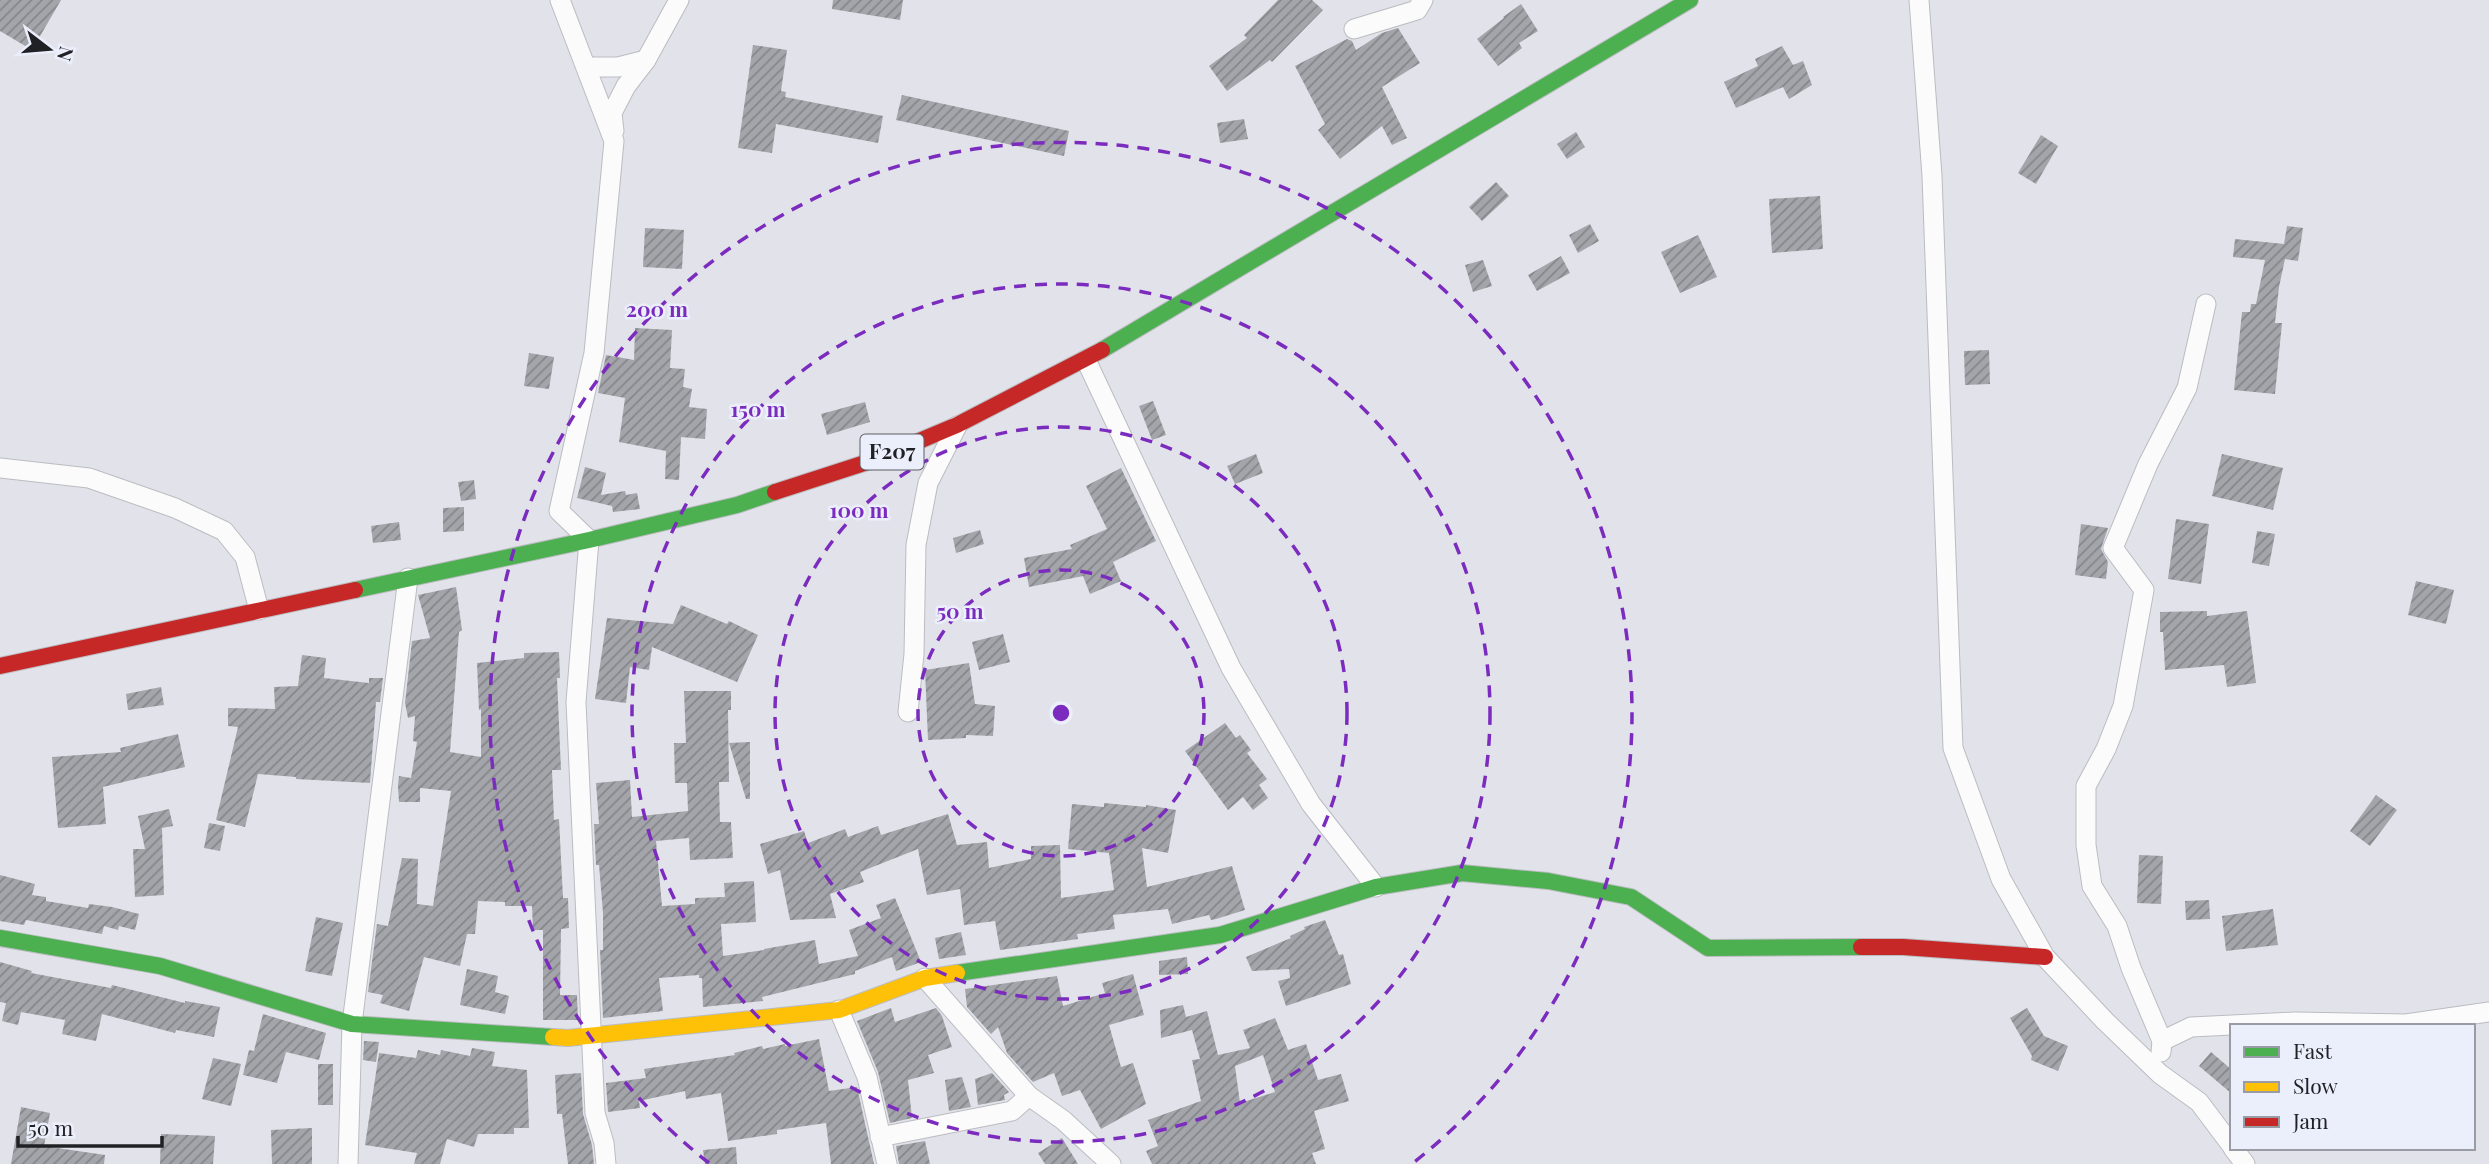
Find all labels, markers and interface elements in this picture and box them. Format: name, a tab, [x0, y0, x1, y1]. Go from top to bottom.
north arrow	[14, 14, 84, 84]
text: N	[52, 44, 81, 64]
text: 200 m	[626, 294, 688, 322]
text: 150 m	[731, 394, 785, 422]
road number: F207	[860, 434, 924, 470]
text: 100 m	[829, 495, 889, 523]
text: 50 m	[936, 596, 984, 624]
centre of rings	[1049, 701, 1073, 725]
legend	[2230, 1024, 2475, 1150]
text: Fast	[2293, 1036, 2332, 1064]
text: Slow	[2293, 1071, 2338, 1099]
scale bar	[18, 1104, 161, 1148]
text: Jam	[2292, 1106, 2329, 1134]
text: 50 m	[28, 1113, 74, 1141]

